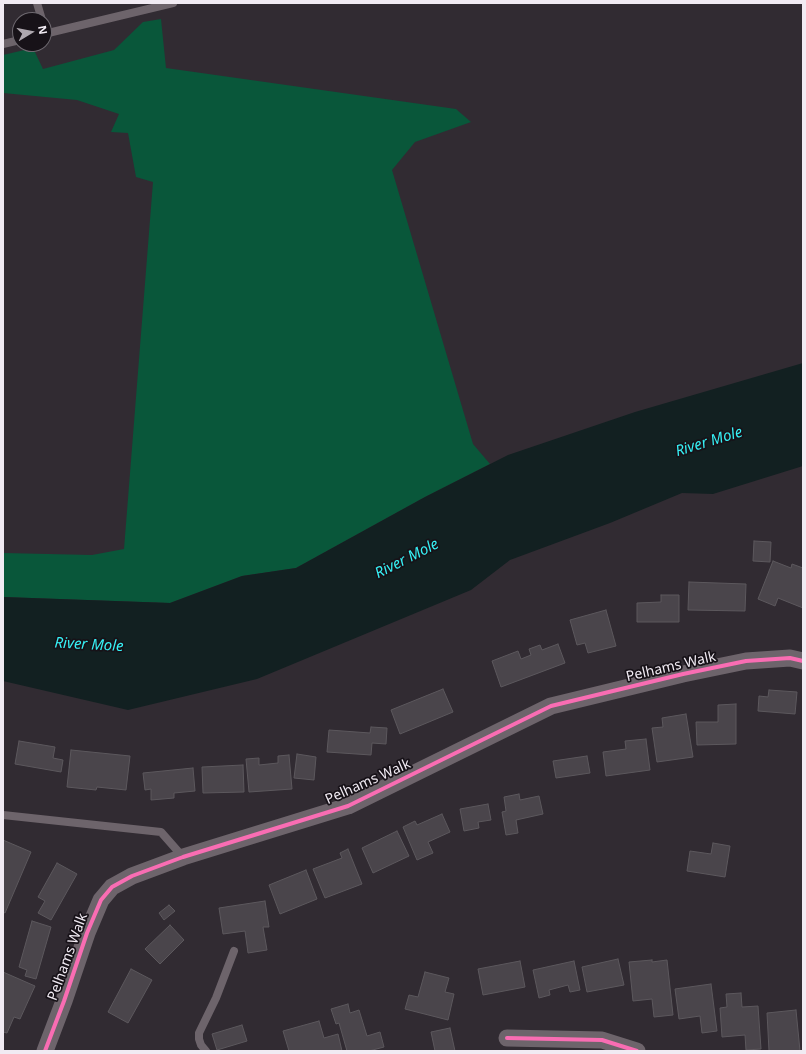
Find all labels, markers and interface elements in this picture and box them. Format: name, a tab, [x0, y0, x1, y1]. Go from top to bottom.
north arrow	[12, 12, 52, 52]
text: N	[35, 24, 51, 36]
water label: River Mole	[673, 423, 745, 461]
water label: River Mole	[372, 535, 442, 583]
water label: River Mole	[54, 634, 124, 656]
street label: Pelhams Walk	[624, 649, 718, 685]
street label: Pelhams Walk	[323, 756, 413, 808]
street label: Pelhams Walk	[44, 911, 92, 1003]

